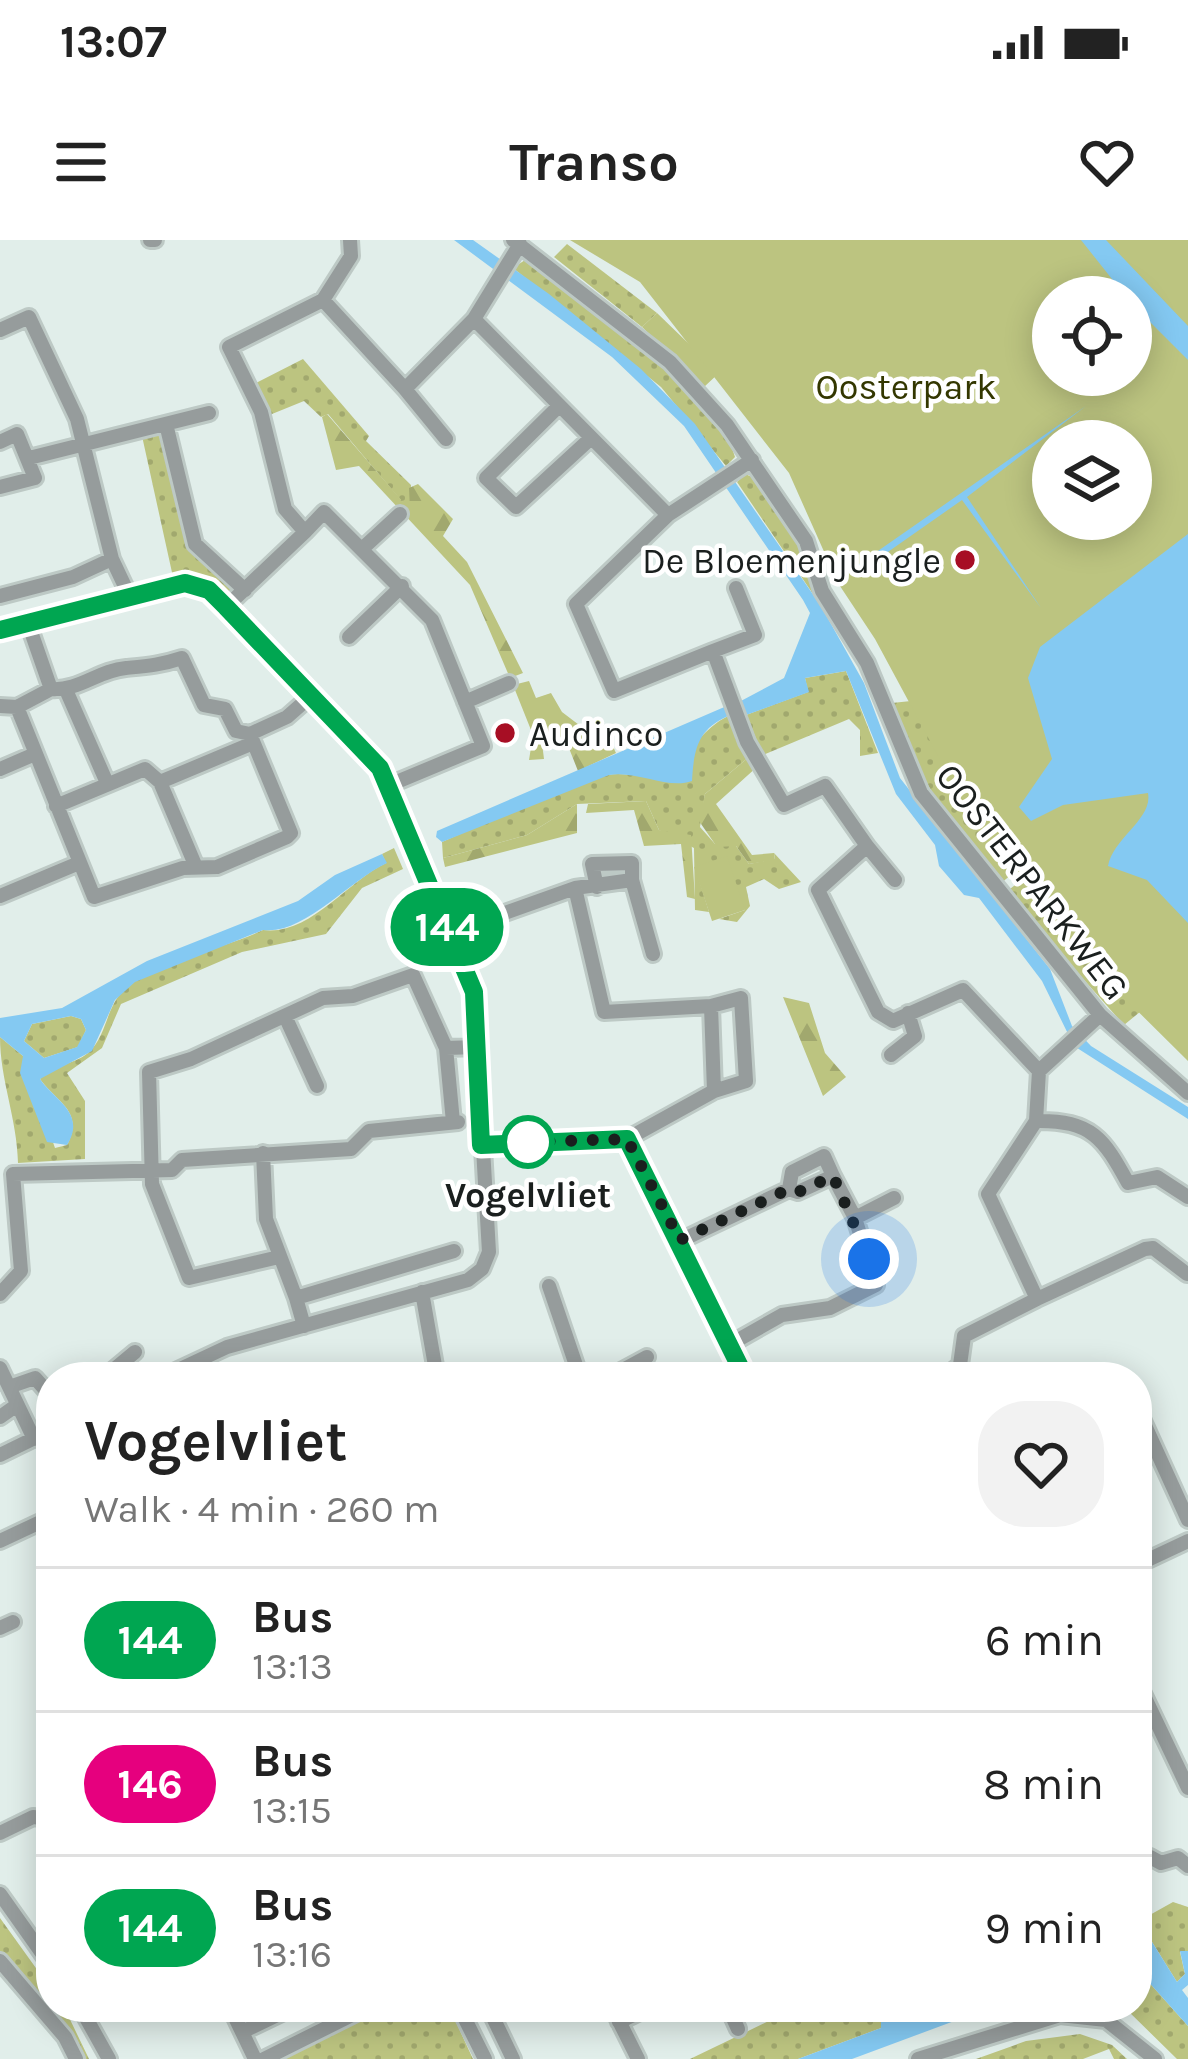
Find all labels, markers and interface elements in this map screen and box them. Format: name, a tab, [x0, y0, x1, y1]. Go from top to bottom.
text: 13:07	[60, 16, 167, 68]
icon: menu	[48, 129, 114, 195]
icon: heart	[1074, 129, 1140, 195]
text: Transo	[509, 130, 679, 194]
map controls	[1032, 276, 1152, 540]
button: locate	[1032, 276, 1152, 396]
park label: Oosterpark	[815, 366, 997, 408]
button: layers	[1032, 420, 1152, 540]
place label: De Bloemenjungle	[642, 540, 941, 582]
marker: De Bloemenjungle	[952, 547, 978, 573]
place label: Audinco	[529, 713, 664, 755]
marker: Audinco	[492, 720, 518, 746]
street label: OOSTERPARKWEG	[927, 756, 1137, 1008]
line badge: 144	[378, 888, 516, 966]
text: 144	[415, 902, 479, 952]
marker: Vogelvliet	[503, 1117, 553, 1167]
place label: Vogelvliet	[445, 1174, 611, 1217]
your location	[839, 1229, 899, 1289]
button: heart	[978, 1401, 1104, 1527]
text: Vogelvliet	[84, 1408, 347, 1474]
text: Walk · 4 min · 260 m	[84, 1486, 439, 1532]
text: Bus	[252, 1591, 333, 1643]
text: 6 min	[985, 1614, 1104, 1666]
text: 144	[118, 1615, 182, 1665]
text: 13:13	[252, 1643, 333, 1689]
text: Bus	[252, 1735, 333, 1787]
text: 8 min	[983, 1758, 1104, 1810]
text: 146	[117, 1759, 183, 1809]
text: 13:15	[252, 1787, 332, 1833]
text: Bus	[252, 1879, 333, 1931]
text: 9 min	[985, 1902, 1104, 1954]
text: 144	[118, 1903, 182, 1953]
text: 13:16	[252, 1931, 332, 1977]

